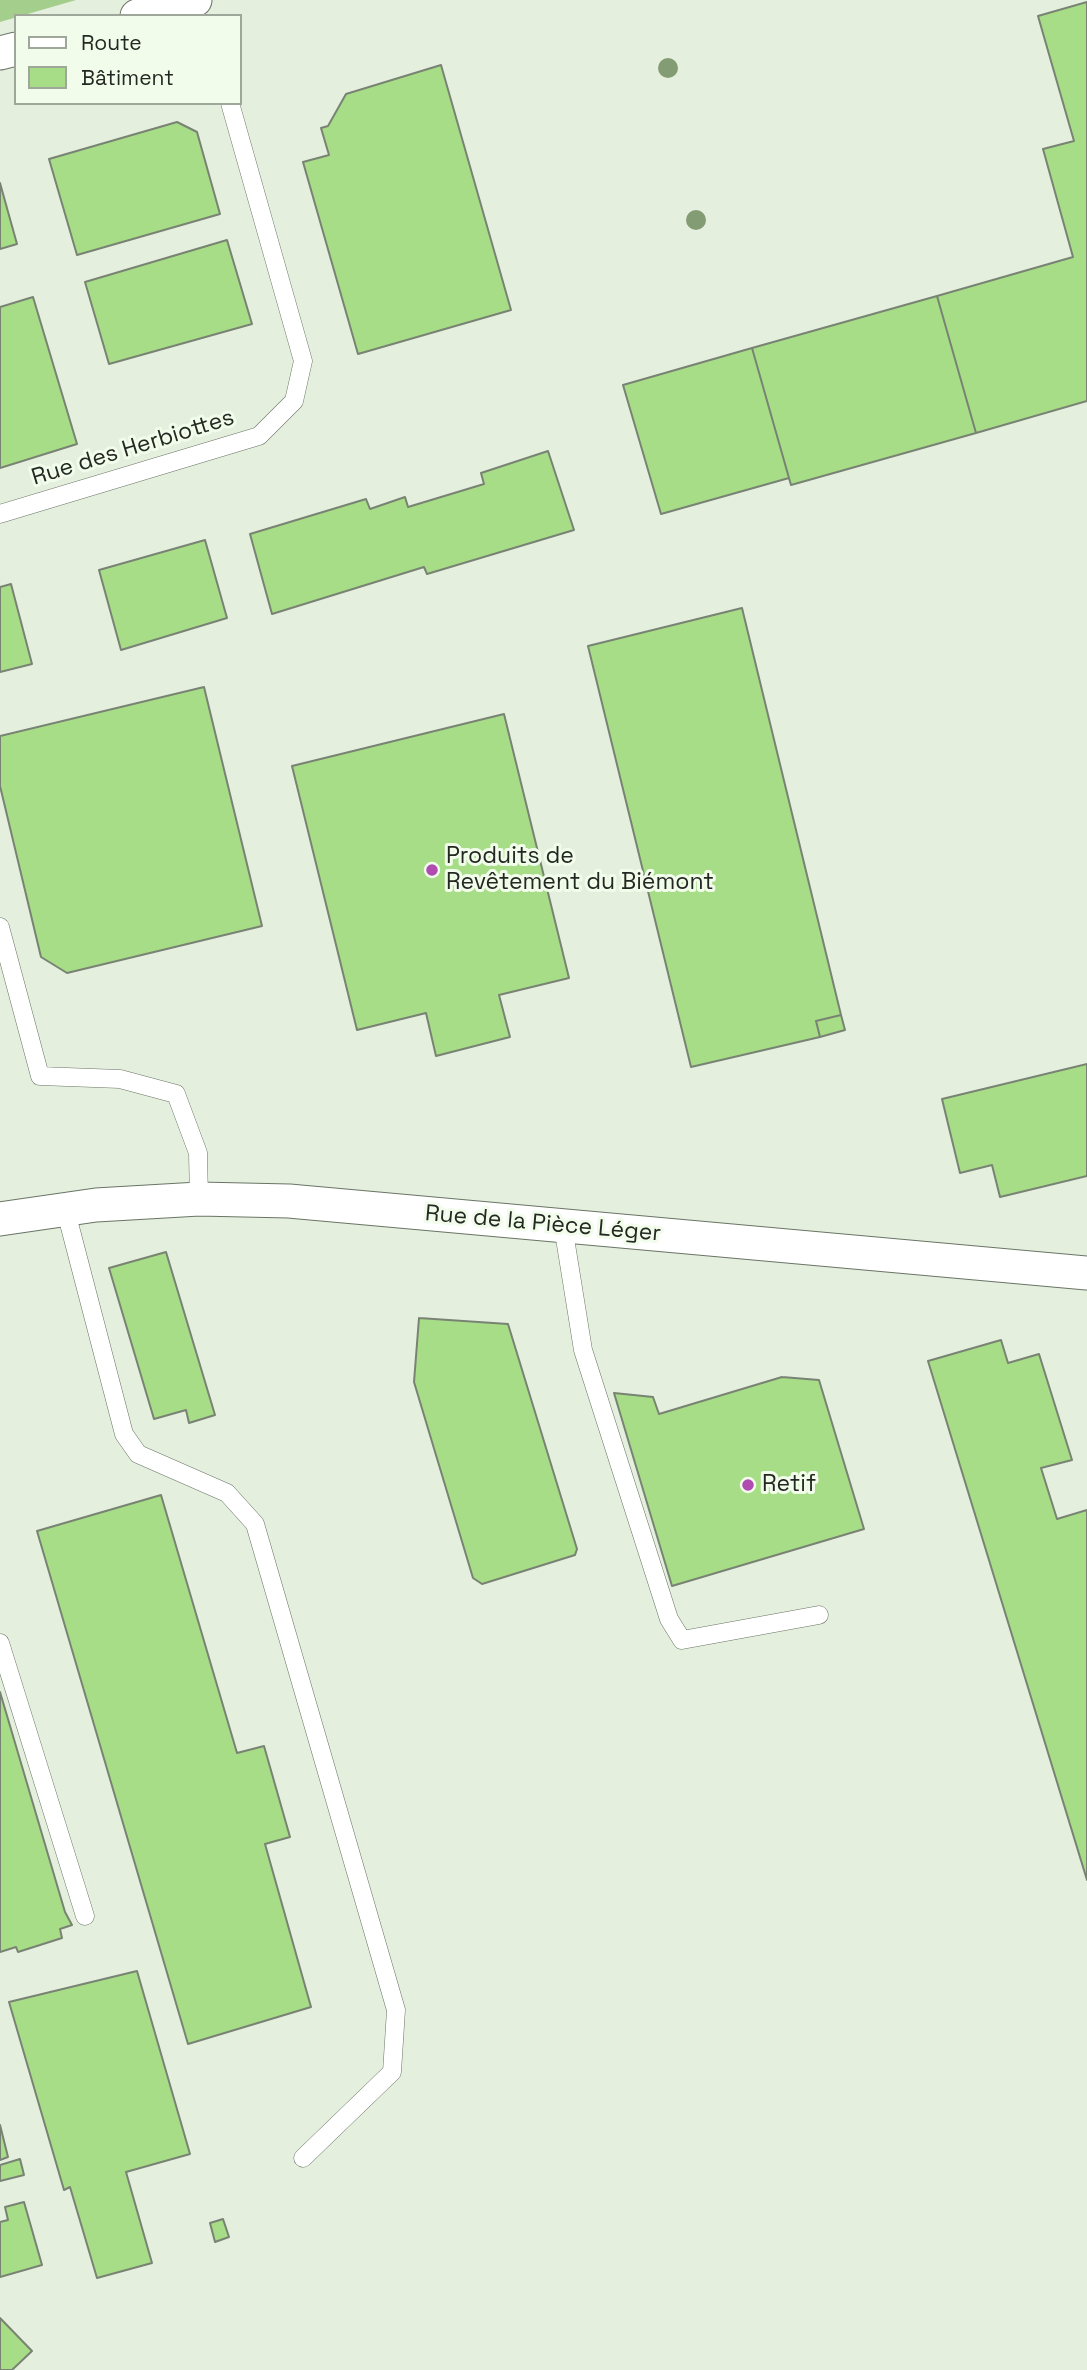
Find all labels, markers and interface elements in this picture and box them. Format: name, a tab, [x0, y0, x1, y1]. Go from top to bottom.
legend	[14, 14, 242, 105]
text: Route	[81, 29, 142, 56]
text: Bâtiment	[81, 64, 174, 91]
street label: Rue des Herbiottes	[28, 404, 238, 492]
place label: Produits de Revêtement du Biémont	[446, 843, 714, 897]
marker: Produits de Revêtement du Biémont	[424, 862, 440, 878]
street label: Rue de la Pièce Léger	[424, 1200, 662, 1248]
place label: Retif	[762, 1471, 816, 1499]
marker: Retif	[740, 1477, 756, 1493]

